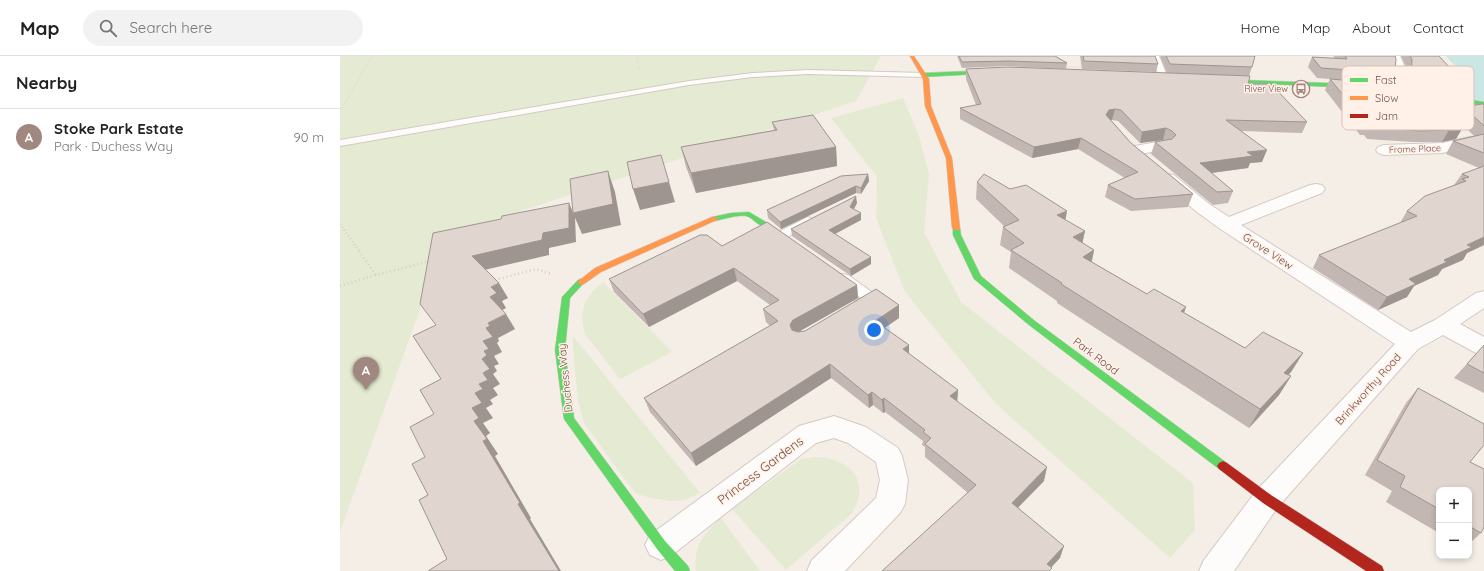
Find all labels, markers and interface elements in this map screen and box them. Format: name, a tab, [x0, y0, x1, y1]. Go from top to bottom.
search box	[83, 10, 363, 46]
text: Map	[20, 16, 59, 40]
icon: search	[97, 17, 119, 39]
text: Search here	[129, 18, 212, 37]
text: Home	[1241, 19, 1280, 37]
text: Map	[1302, 19, 1330, 37]
text: About	[1352, 19, 1391, 37]
text: Contact	[1413, 19, 1464, 37]
legend	[1342, 66, 1474, 130]
text: Nearby	[16, 72, 77, 93]
text: Fast	[1375, 73, 1397, 87]
bus stop icon: River View	[1291, 79, 1311, 99]
place label: River View	[1245, 83, 1288, 94]
text: Slow	[1375, 91, 1399, 105]
text: Jam	[1375, 109, 1398, 123]
text: Stoke Park Estate	[54, 119, 184, 138]
text: A	[25, 129, 33, 145]
text: 90 m	[294, 129, 324, 145]
text: Park · Duchess Way	[54, 138, 173, 154]
street label: Frome Place	[1389, 142, 1441, 155]
street label: Grove View	[1240, 230, 1296, 272]
your location	[864, 320, 884, 340]
street label: Park Road	[1070, 334, 1122, 378]
street label: Duchess Way	[554, 343, 576, 413]
street label: Brinkworthy Road	[1332, 350, 1404, 428]
pin: A	[353, 357, 379, 390]
street label: Princess Gardens	[714, 432, 806, 508]
map controls	[1436, 487, 1472, 559]
button: +	[1436, 487, 1472, 523]
button: −	[1436, 523, 1472, 559]

